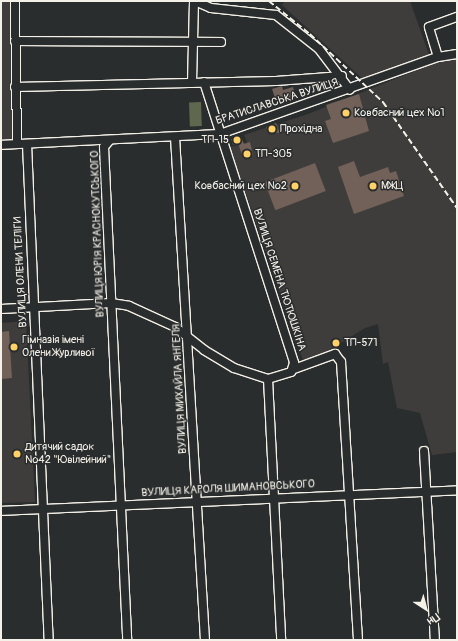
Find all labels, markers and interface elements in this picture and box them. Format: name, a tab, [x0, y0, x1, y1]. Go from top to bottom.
street label: БРАТИСЛАВСЬКА ВУЛИЦЯ	[214, 76, 340, 128]
place label: Ковбасний цех №1	[354, 106, 445, 120]
marker: Ковбасний цех №1	[341, 108, 351, 118]
place label: Прохідна	[280, 122, 322, 136]
marker: Прохідна	[267, 124, 277, 134]
place label: ТП-15	[201, 133, 229, 147]
marker: ТП-15	[232, 135, 242, 145]
place label: ТП-305	[255, 147, 292, 161]
marker: ТП-305	[242, 149, 252, 159]
street label: ВУЛИЦЯ ЮРІЯ КРАСНОКУТСЬКОГО	[88, 150, 108, 318]
place label: Ковбасний цех №2	[195, 179, 287, 193]
place label: МЖЦ	[381, 179, 403, 193]
marker: Ковбасний цех №2	[290, 181, 300, 191]
marker: МЖЦ	[368, 181, 378, 191]
street label: ВУЛИЦЯ СЕМЕНА ТЮТЮШКІНА	[250, 207, 308, 353]
street label: ВУЛИЦЯ ОЛЕНИ ТЕЛІГИ	[11, 216, 31, 328]
street label: ВУЛИЦЯ МИХАЙЛА ЯНГЕЛЯ	[170, 324, 190, 454]
place label: Гімназія імені Олени Журливої	[22, 334, 95, 360]
place label: ТП-571	[344, 336, 377, 350]
marker: ТП-571	[331, 338, 341, 348]
marker: Гімназія імені Олени Журливої	[9, 342, 19, 352]
place label: Дитячий садок №42 "Ювілейний"	[25, 441, 111, 467]
marker: Дитячий садок №42 "Ювілейний"	[12, 449, 22, 459]
street label: ВУЛИЦЯ КАРОЛЯ ШИМАНОВСЬКОГО	[141, 478, 315, 500]
north arrow	[406, 589, 446, 629]
text: Пн	[425, 610, 442, 628]

